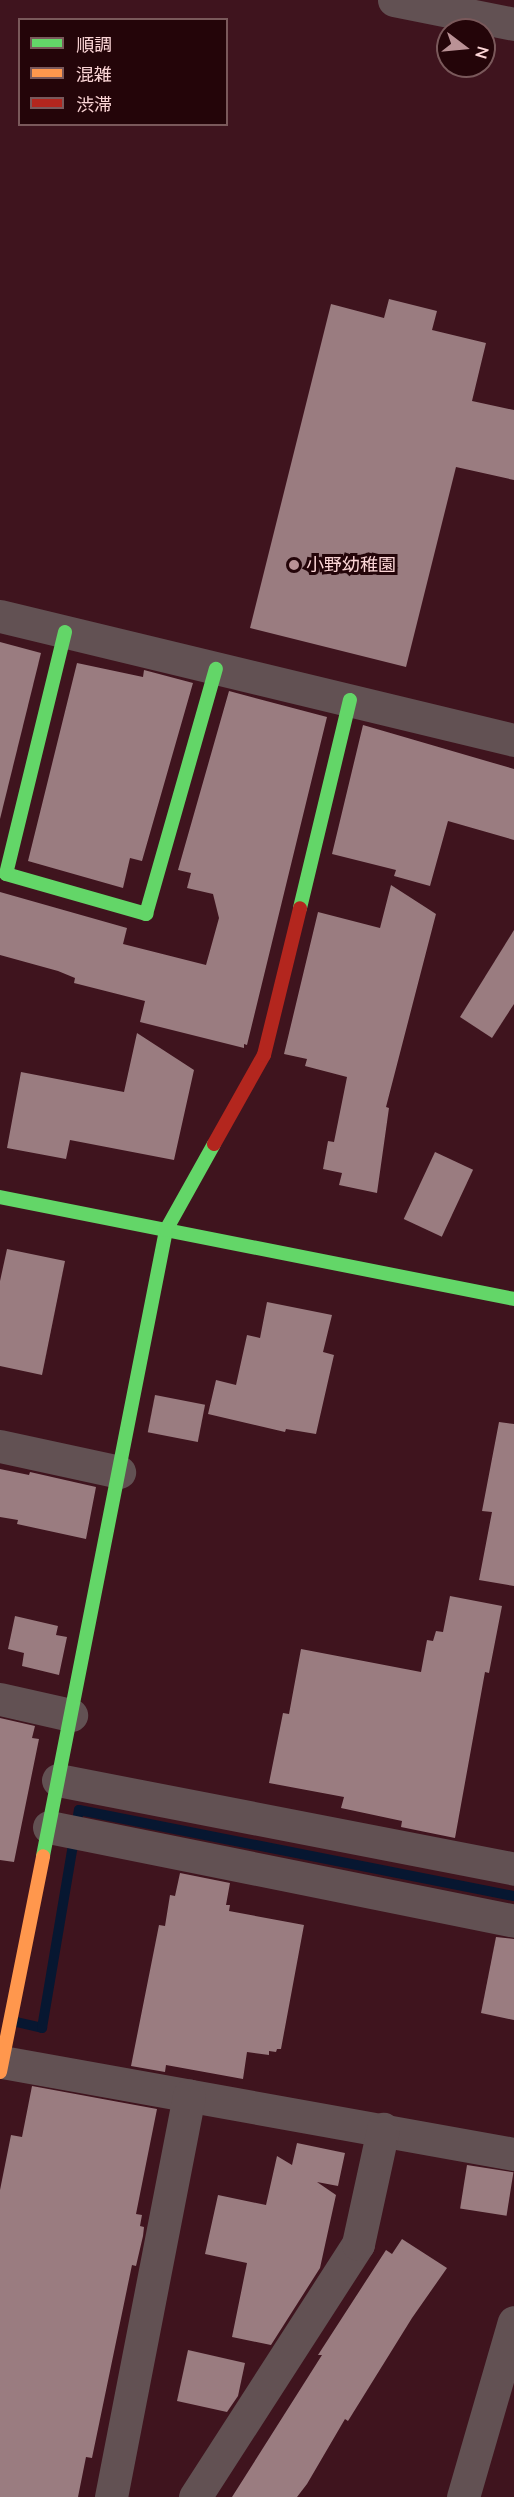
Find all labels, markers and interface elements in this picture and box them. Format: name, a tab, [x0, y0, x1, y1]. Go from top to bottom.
legend	[18, 18, 228, 126]
north arrow	[436, 18, 496, 78]
text: 順調	[76, 33, 112, 57]
text: N	[469, 44, 494, 61]
text: 混雑	[76, 63, 112, 87]
text: 渋滞	[76, 93, 112, 117]
place label: 小野幼稚園	[306, 554, 396, 576]
marker: 小野幼稚園	[287, 558, 301, 572]

